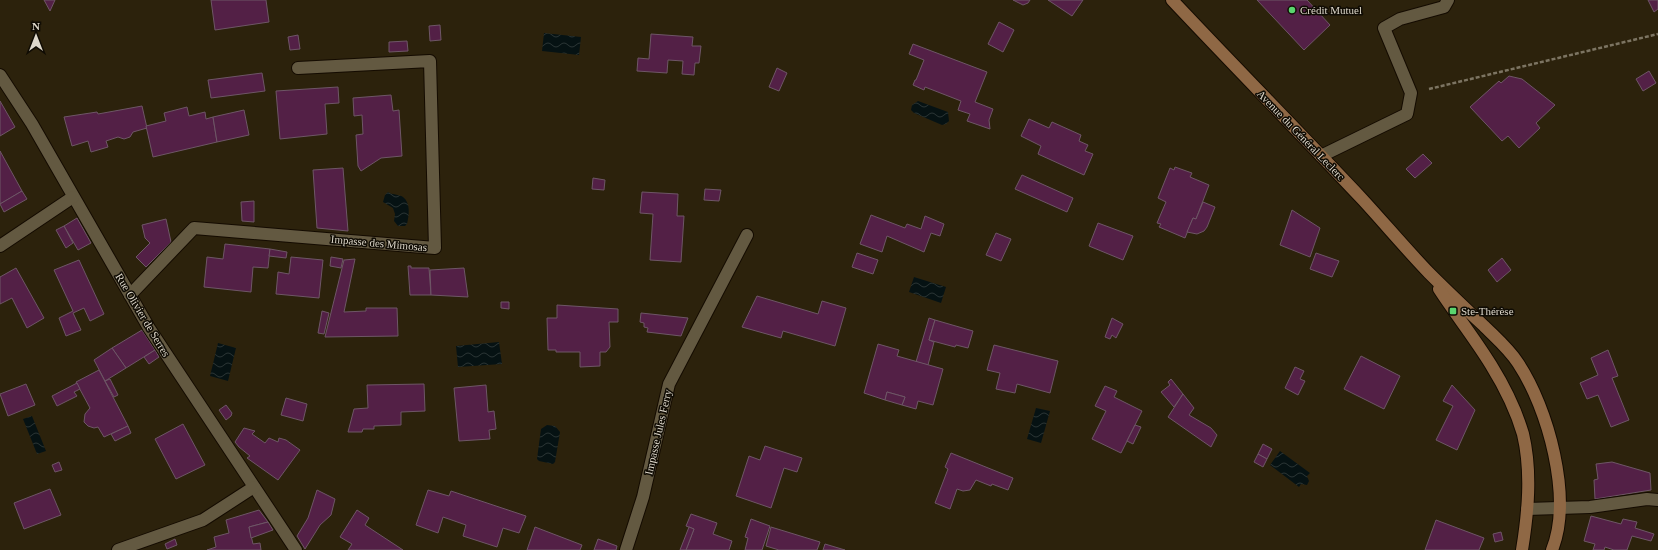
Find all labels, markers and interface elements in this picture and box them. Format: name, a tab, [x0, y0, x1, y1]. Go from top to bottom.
place label: Crédit Mutuel	[1300, 4, 1362, 16]
marker: Crédit Mutuel	[1287, 5, 1297, 15]
north arrow	[16, 16, 56, 56]
text: N	[32, 20, 40, 32]
street label: Avenue du Général Leclerc	[1255, 88, 1347, 183]
street label: Impasse des Mimosas	[330, 233, 428, 253]
street label: Rue Olivier de Serres	[113, 271, 173, 359]
place label: Ste-Thérèse	[1461, 305, 1514, 317]
marker: Ste-Thérèse	[1448, 306, 1458, 316]
street label: Impasse Jules Ferry	[642, 388, 674, 476]

